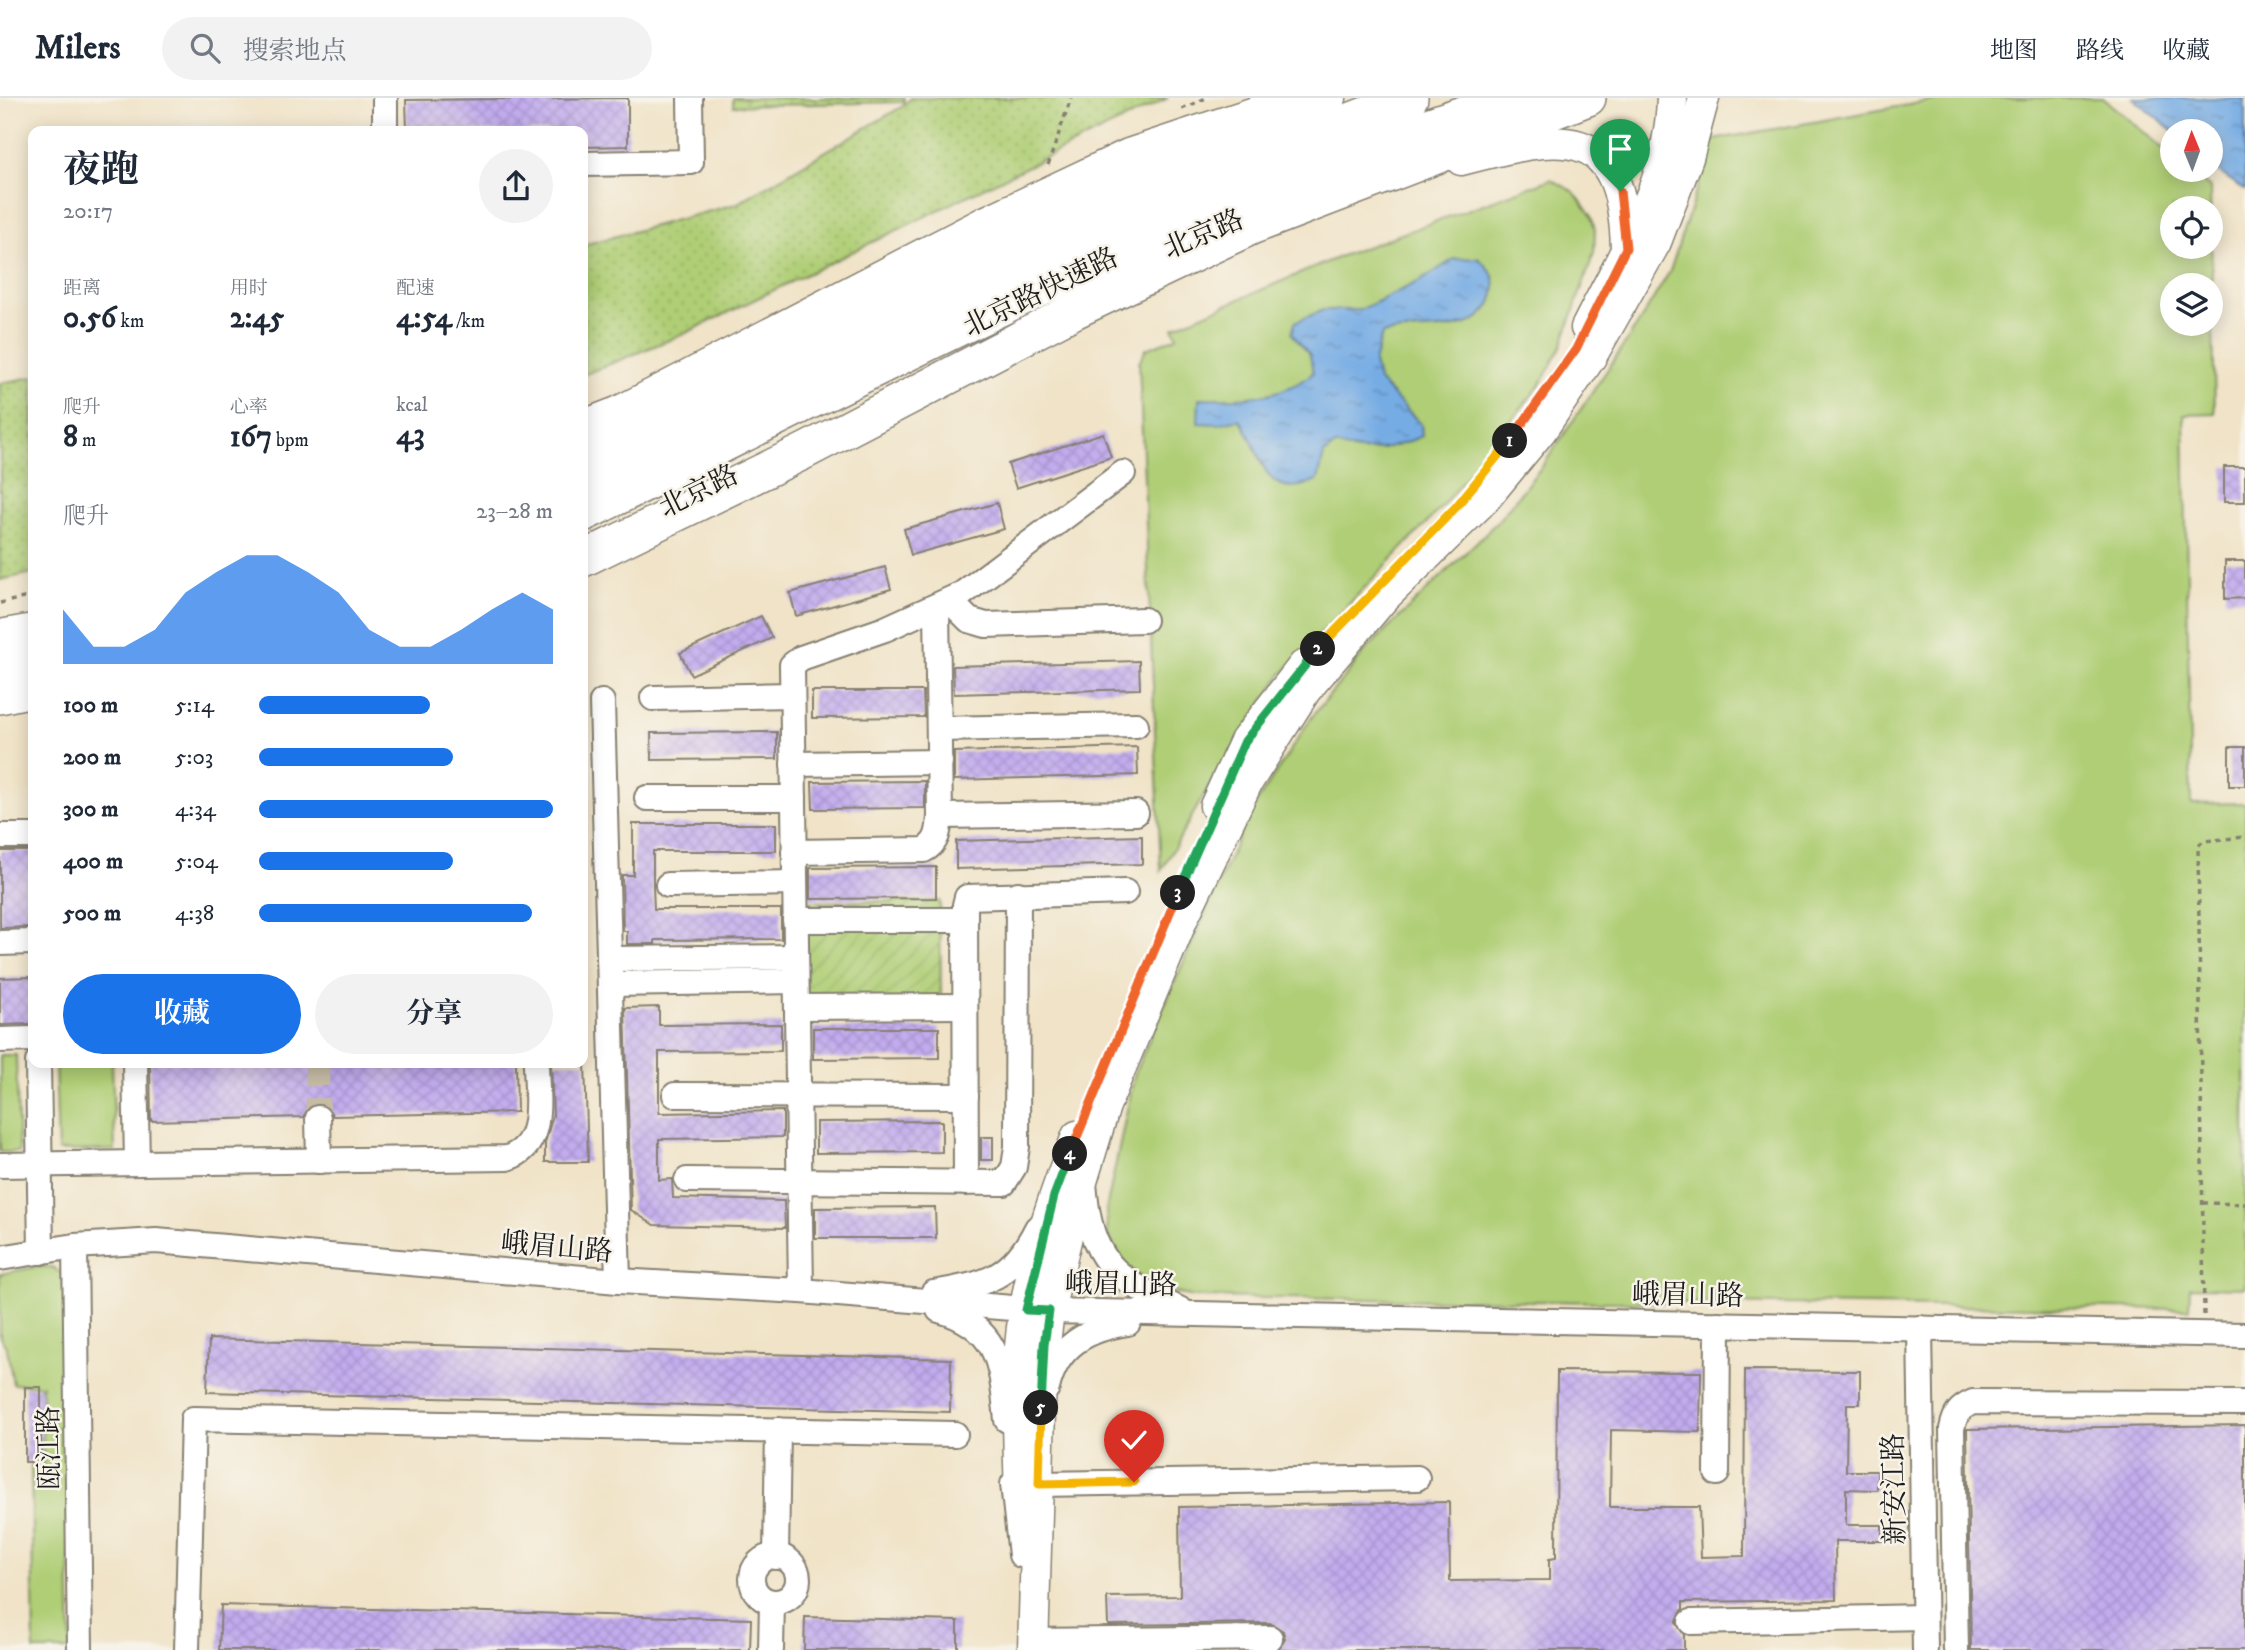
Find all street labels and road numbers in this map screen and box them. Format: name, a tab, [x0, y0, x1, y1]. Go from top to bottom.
street label: 北京路	[1158, 202, 1249, 267]
street label: 北京路快速路	[957, 240, 1124, 345]
street label: 北京路	[653, 457, 744, 525]
street label: 峨眉山路	[500, 1225, 614, 1270]
street label: 峨眉山路	[1065, 1266, 1177, 1303]
street label: 峨眉山路	[1632, 1277, 1744, 1314]
street label: 瓯江路	[31, 1406, 68, 1490]
street label: 新安江路	[1876, 1433, 1913, 1545]

